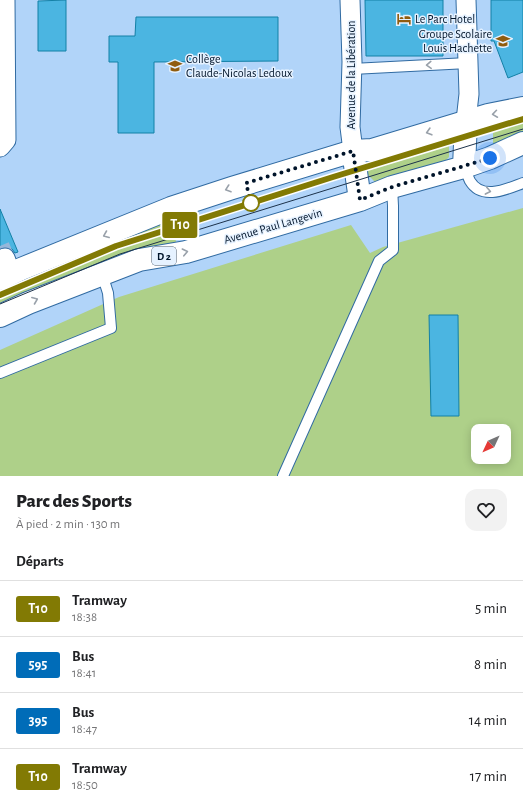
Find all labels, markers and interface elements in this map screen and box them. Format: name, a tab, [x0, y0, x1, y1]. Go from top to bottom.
hotel icon: Le Parc Hotel	[396, 11, 412, 27]
place label: Le Parc Hotel	[415, 13, 475, 25]
street label: Avenue de la Libération	[345, 21, 357, 129]
place label: Groupe Scolaire Louis Hachette	[419, 28, 492, 54]
school or university icon: Groupe Scolaire Louis Hachette	[495, 33, 511, 49]
place label: Collège Claude-Nicolas Ledoux	[186, 53, 292, 79]
school or university icon: Collège Claude-Nicolas Ledoux	[167, 58, 183, 74]
one-way arrow	[426, 61, 432, 69]
one-way arrow	[491, 109, 498, 118]
one-way arrow	[426, 127, 433, 136]
your location	[480, 148, 500, 168]
one-way arrow	[225, 184, 232, 193]
one-way arrow	[484, 187, 491, 195]
unlabelled marker	[242, 194, 260, 212]
street label: Avenue Paul Langevin	[222, 206, 324, 246]
line badge: T10	[157, 212, 203, 238]
text: T10	[170, 218, 190, 232]
one-way arrow	[103, 230, 110, 238]
road number: D 2	[152, 247, 176, 265]
one-way arrow	[182, 248, 188, 256]
one-way arrow	[31, 297, 39, 305]
north arrow	[471, 424, 511, 464]
map controls	[471, 424, 511, 464]
button: heart	[465, 489, 507, 531]
text: Parc des Sports	[16, 492, 132, 511]
text: À pied · 2 min · 130 m	[16, 518, 120, 531]
text: Départs	[16, 554, 64, 569]
text: Tramway	[72, 593, 127, 608]
text: 5 min	[475, 601, 507, 616]
text: T10	[28, 602, 48, 616]
text: 18:38	[72, 611, 97, 624]
text: Bus	[72, 649, 94, 664]
text: 8 min	[474, 657, 507, 672]
text: 595	[29, 658, 47, 672]
text: 18:41	[72, 667, 96, 680]
text: Bus	[72, 705, 94, 720]
text: 14 min	[469, 713, 507, 728]
text: 395	[29, 714, 47, 728]
text: 18:47	[72, 723, 97, 736]
text: Tramway	[72, 761, 127, 776]
text: 17 min	[470, 769, 507, 784]
text: T10	[28, 770, 48, 784]
text: 18:50	[72, 779, 98, 792]

